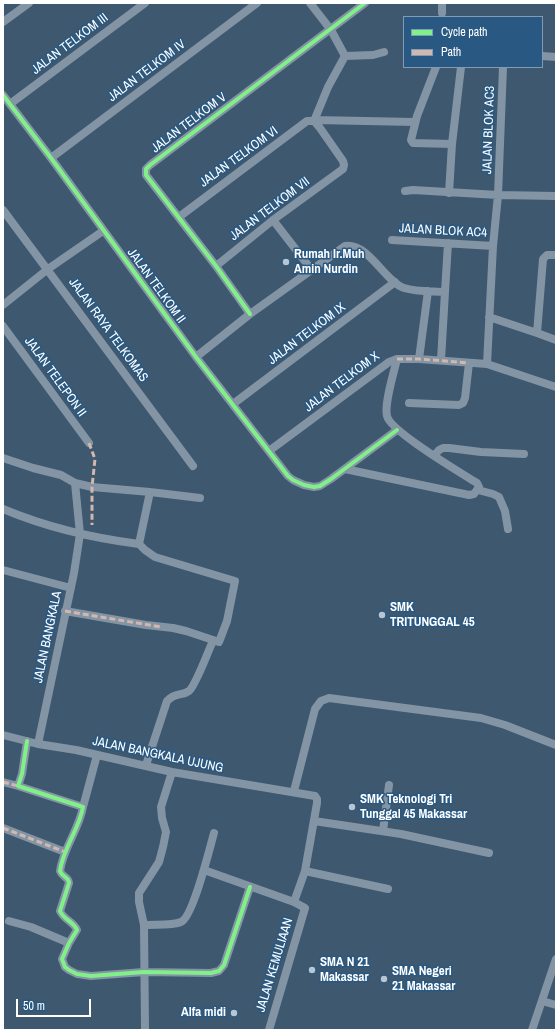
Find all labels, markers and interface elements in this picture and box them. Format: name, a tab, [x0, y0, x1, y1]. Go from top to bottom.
street label: JALAN TELKOM III	[29, 10, 111, 78]
legend	[403, 16, 543, 68]
text: Cycle path	[441, 24, 488, 40]
street label: JALAN TELKOM IV	[105, 37, 189, 105]
text: Path	[441, 44, 461, 60]
street label: JALAN BLOK AC3	[480, 86, 498, 174]
street label: JALAN TELKOM V	[148, 90, 230, 156]
street label: JALAN TELKOM VI	[197, 123, 281, 191]
street label: JALAN TELKOM VII	[227, 174, 313, 244]
street label: JALAN BLOK AC4	[399, 221, 487, 241]
street label: JALAN TELKOM II	[124, 245, 188, 327]
place label: Rumah Ir.Muh Amin Nurdin	[294, 247, 364, 278]
marker: Rumah Ir.Muh Amin Nurdin	[281, 257, 291, 267]
street label: JALAN RAYA TELKOMAS	[65, 275, 151, 385]
street label: JALAN TELKOM IX	[265, 300, 349, 368]
street label: JALAN TELEPON II	[21, 334, 89, 420]
street label: JALAN TELKOM X	[301, 349, 383, 415]
street label: JALAN BANGKALA	[31, 590, 65, 684]
place label: SMK TRITUNGGAL 45	[390, 600, 475, 631]
marker: SMK TRITUNGGAL 45	[377, 610, 387, 620]
street label: JALAN BANGKALA UJUNG	[91, 734, 225, 776]
place label: SMK Teknologi Tri Tunggal 45 Makassar	[360, 792, 467, 823]
marker: SMK Teknologi Tri Tunggal 45 Makassar	[347, 802, 357, 812]
street label: JALAN KEMULIAAN	[253, 916, 297, 1014]
place label: SMA N 21 Makassar	[320, 955, 369, 986]
place label: SMA Negeri 21 Makassar	[392, 964, 455, 995]
marker: SMA N 21 Makassar	[307, 965, 317, 975]
marker: SMA Negeri 21 Makassar	[379, 974, 389, 984]
scale bar	[18, 991, 93, 1017]
text: 50 m	[23, 998, 45, 1014]
place label: Alfa midi	[181, 1005, 226, 1021]
marker: Alfa midi	[229, 1008, 239, 1018]

